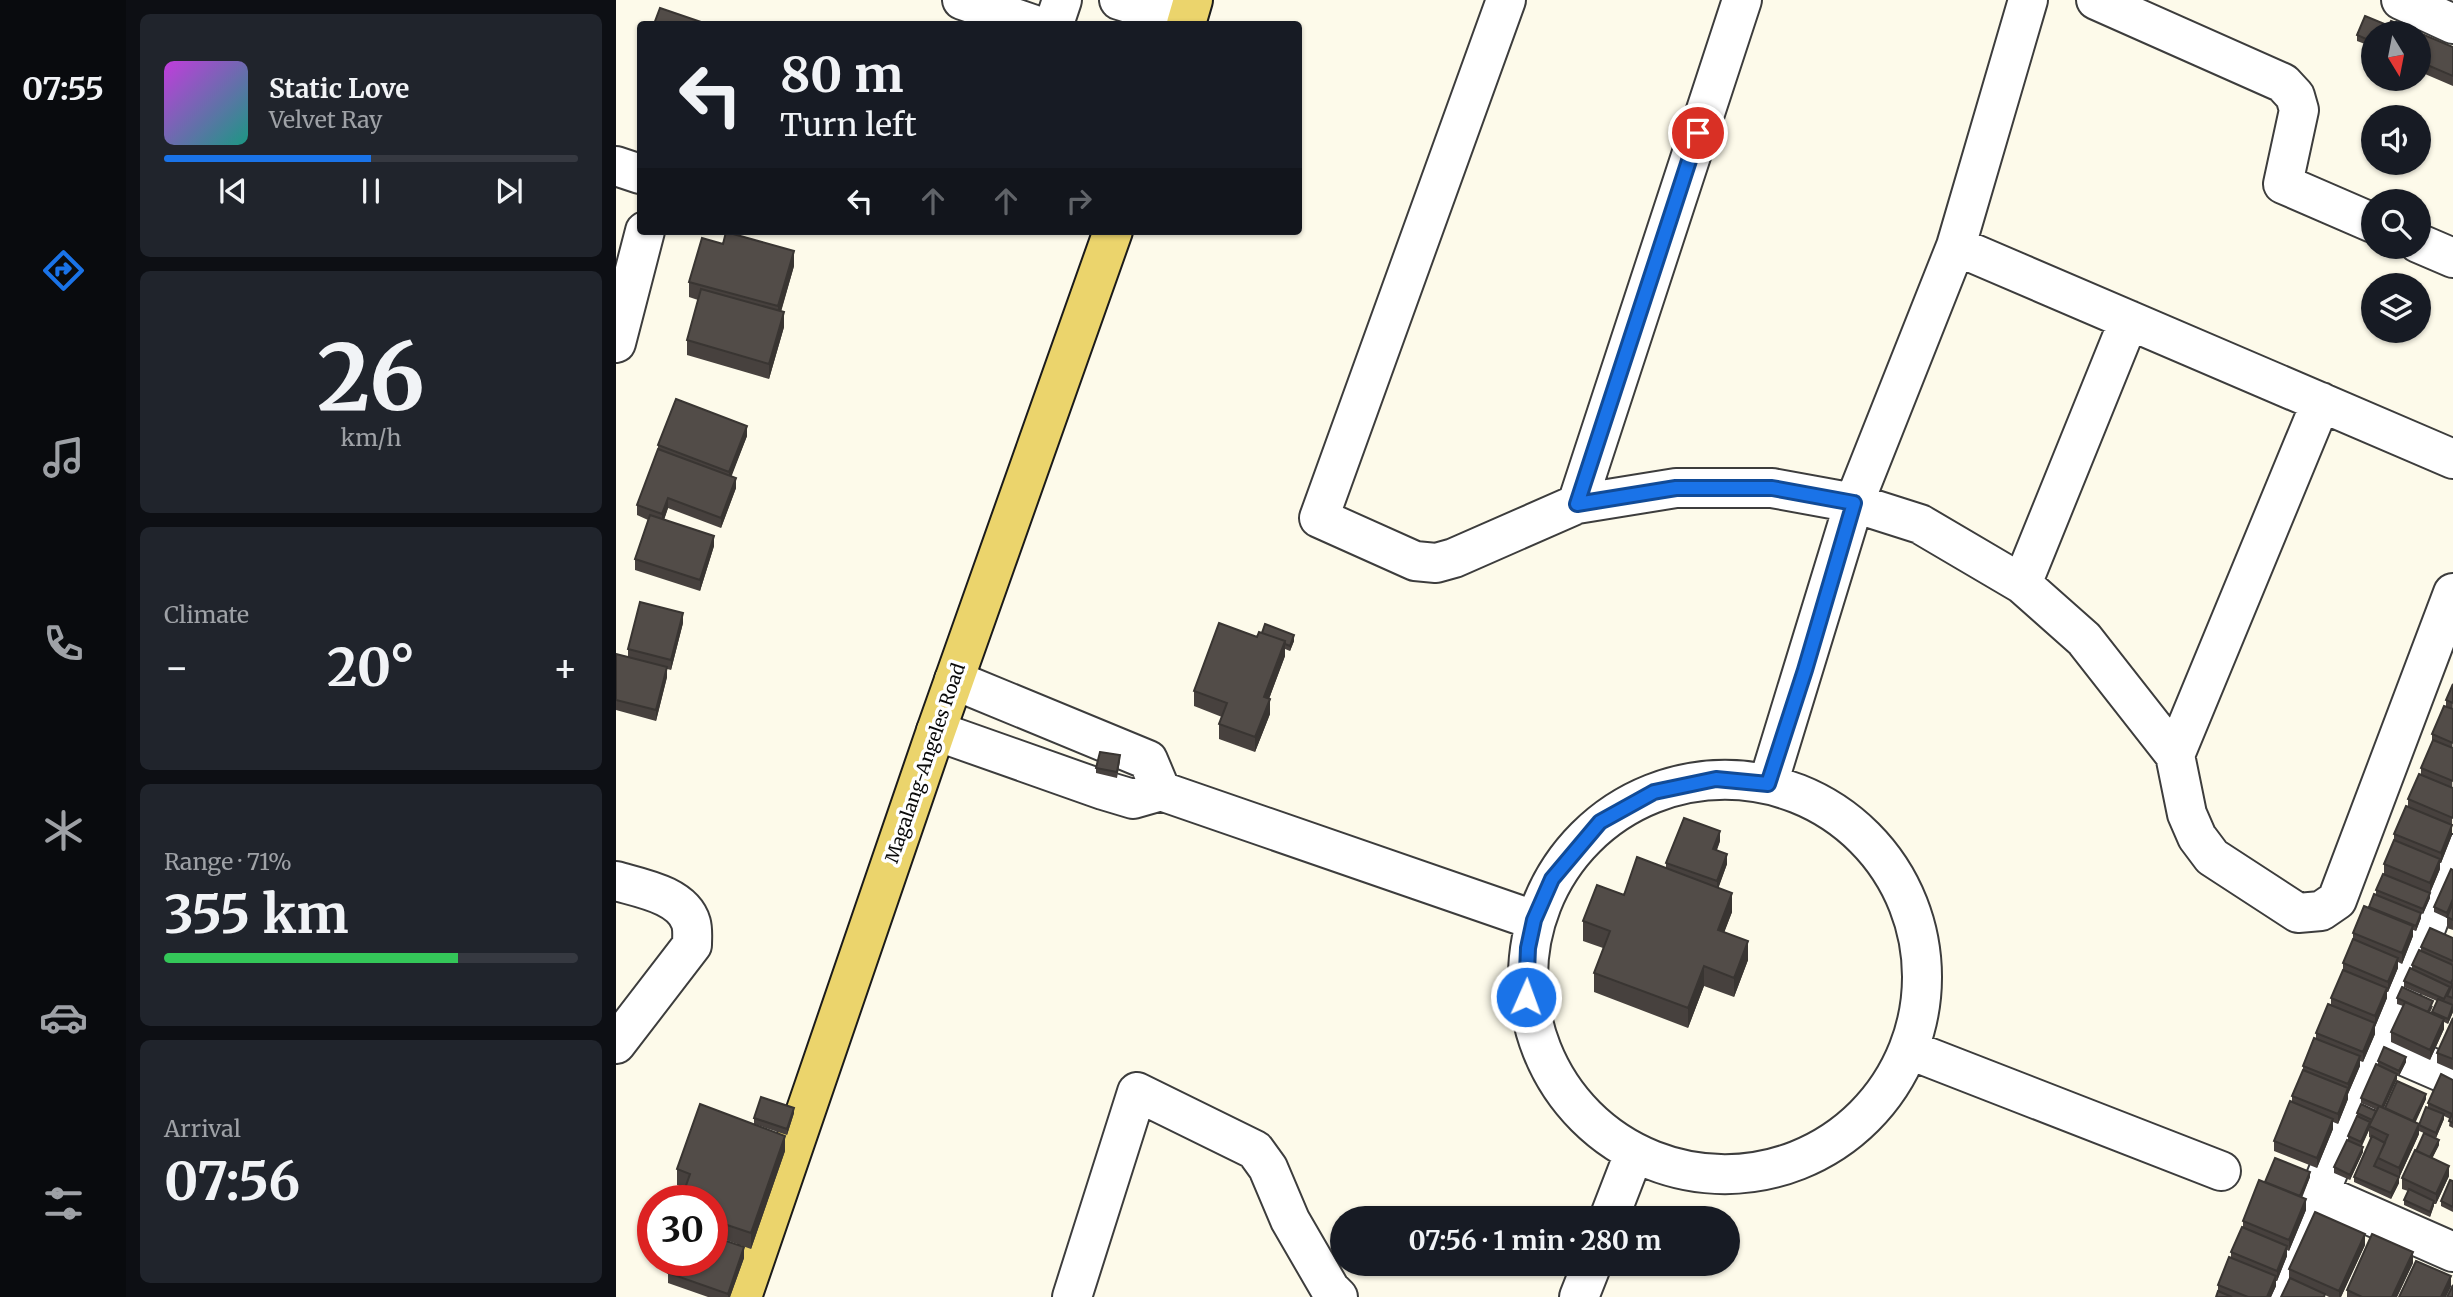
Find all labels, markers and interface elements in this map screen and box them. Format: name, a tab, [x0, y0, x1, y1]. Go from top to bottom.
north arrow	[2361, 21, 2431, 91]
map controls	[2361, 21, 2431, 343]
text: 80 m	[780, 44, 903, 105]
icon: left	[665, 49, 756, 140]
text: 07:55	[22, 69, 104, 109]
text: Static Love	[269, 72, 409, 105]
pin	[1668, 103, 1728, 163]
text: Velvet Ray	[269, 105, 382, 134]
text: Turn left	[780, 105, 917, 145]
button: sound	[2361, 105, 2431, 175]
icon: arrive	[1679, 114, 1717, 152]
icon: previous	[214, 172, 252, 210]
icon: pause	[352, 172, 390, 210]
icon: next	[490, 172, 528, 210]
icon: left	[841, 182, 879, 220]
icon: ahead	[914, 182, 952, 220]
icon: ahead	[987, 182, 1025, 220]
icon: right	[1060, 182, 1098, 220]
button: search	[2361, 189, 2431, 259]
icon: directions	[39, 246, 88, 295]
button: layers	[2361, 273, 2431, 343]
text: 26	[317, 320, 425, 435]
text: km/h	[341, 423, 401, 452]
icon: music	[39, 433, 88, 482]
text: Climate	[164, 600, 249, 629]
icon: phone	[39, 619, 88, 668]
text: 20°	[327, 635, 415, 700]
text: −	[164, 644, 189, 691]
text: +	[553, 644, 578, 691]
street label: Magalang-Angeles Road	[880, 660, 970, 866]
icon: climate	[39, 806, 88, 855]
text: Range · 71%	[164, 847, 292, 876]
text: 355 km	[164, 882, 348, 947]
position arrow	[1489, 960, 1563, 1034]
icon: car	[39, 993, 88, 1042]
text: Arrival	[164, 1114, 241, 1143]
text: 07:56	[164, 1149, 300, 1214]
icon: filters	[39, 1179, 88, 1228]
speed limit sign: 30	[637, 1185, 728, 1276]
text: 07:56 · 1 min · 280 m	[1409, 1224, 1661, 1257]

